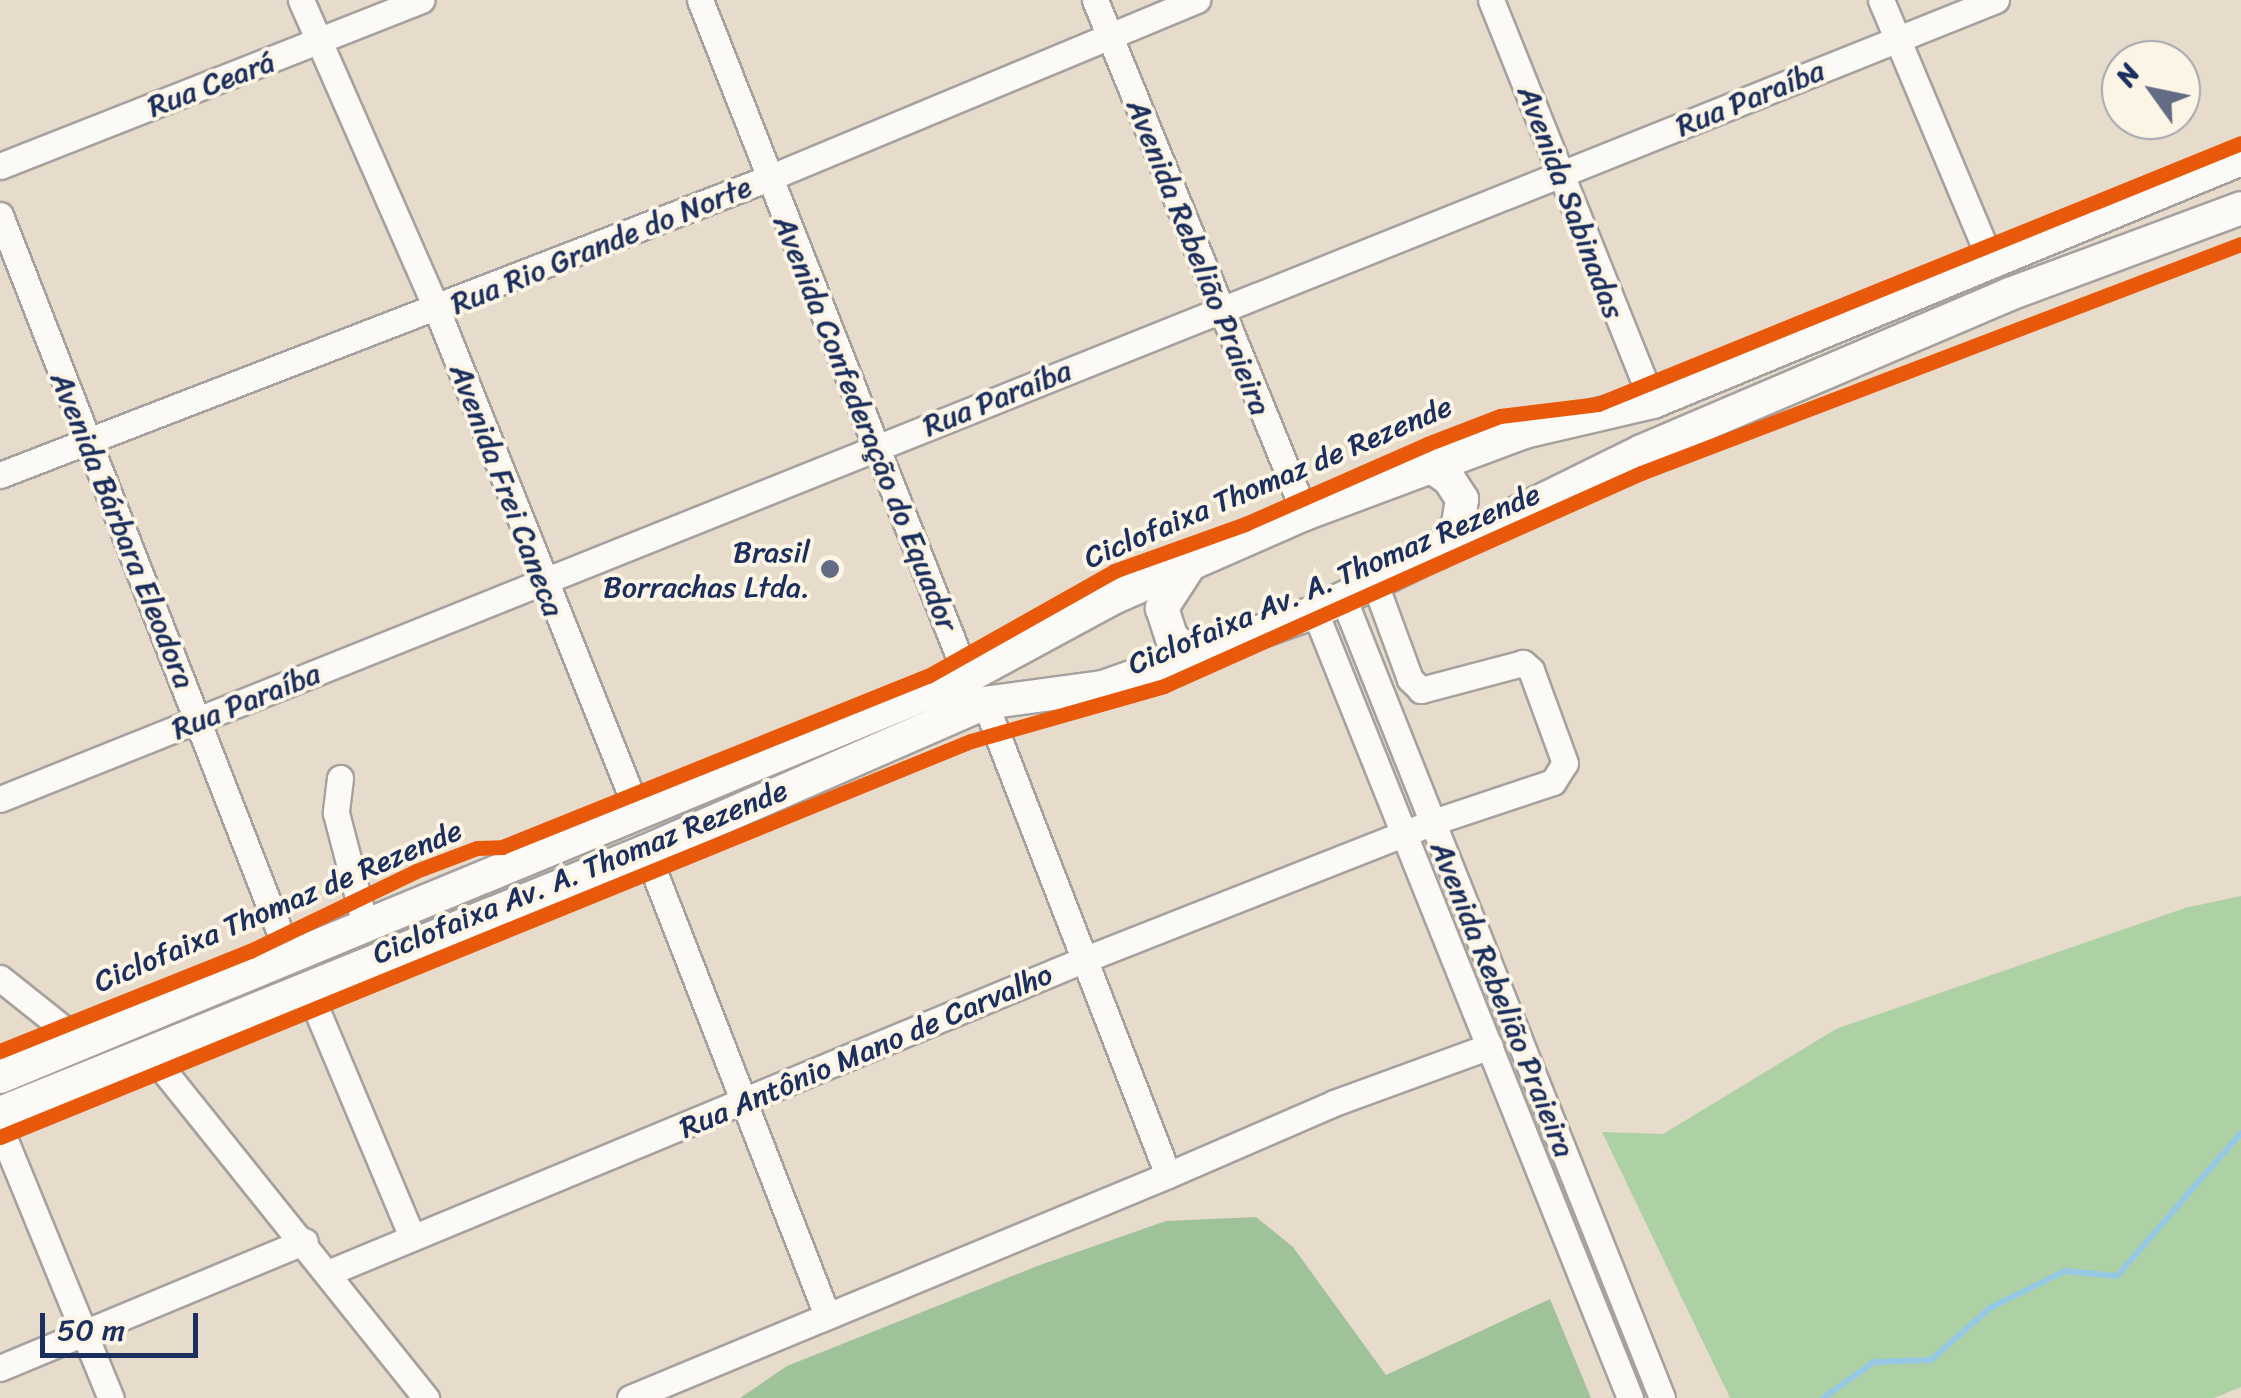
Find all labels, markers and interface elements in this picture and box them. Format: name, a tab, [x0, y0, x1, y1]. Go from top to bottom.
north arrow	[2101, 40, 2201, 140]
street label: Rua Ceará	[142, 43, 280, 125]
street label: Rua Paraíba	[1670, 52, 1830, 144]
text: N	[2101, 53, 2153, 96]
street label: Avenida Sabinadas	[1510, 80, 1632, 324]
street label: Avenida Rebelião Praieira	[1119, 94, 1279, 420]
street label: Rua Rio Grande do Norte	[444, 168, 758, 322]
street label: Avenida Confederação do Equador	[766, 210, 966, 636]
street label: Rua Paraíba	[917, 352, 1077, 444]
street label: Avenida Frei Caneca	[442, 359, 572, 621]
street label: Avenida Bárbara Eleodora	[43, 366, 203, 694]
street label: Ciclofaixa Thomaz de Rezende	[1078, 388, 1458, 576]
street label: Ciclofaixa Av. A. Thomaz Rezende	[1123, 476, 1545, 682]
place label: Brasil Borrachas Ltda.	[602, 534, 810, 604]
marker: Brasil Borrachas Ltda.	[819, 558, 841, 580]
street label: Rua Paraíba	[166, 655, 326, 747]
street label: Ciclofaixa Av. A. Thomaz Rezende	[368, 772, 792, 972]
street label: Ciclofaixa Thomaz de Rezende	[88, 812, 468, 1000]
street label: Avenida Rebelião Praieira	[1423, 836, 1583, 1162]
street label: Rua Antônio Mano de Carvalho	[674, 956, 1058, 1146]
scale bar	[45, 1293, 202, 1355]
text: 50 m	[57, 1303, 125, 1357]

